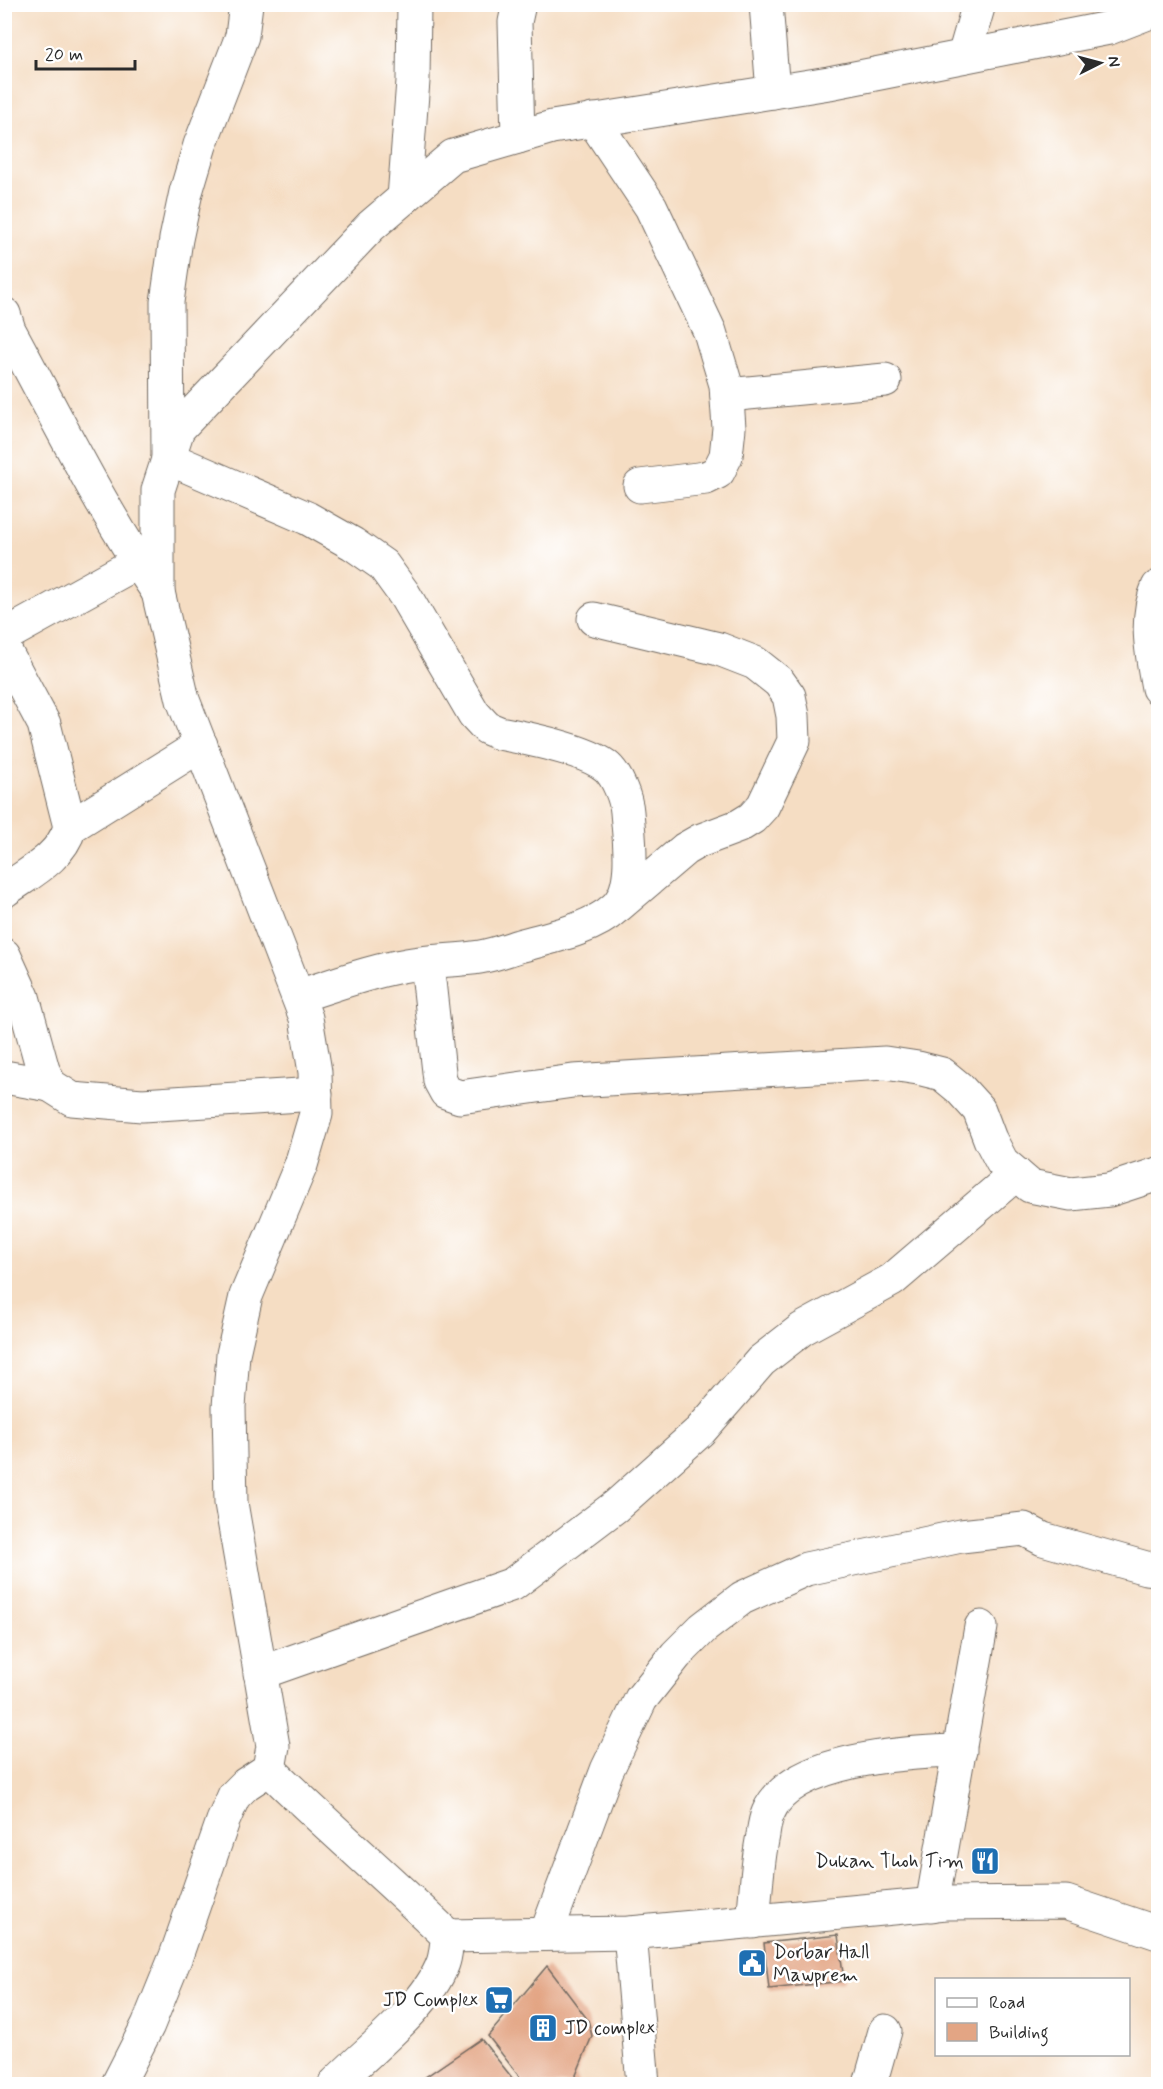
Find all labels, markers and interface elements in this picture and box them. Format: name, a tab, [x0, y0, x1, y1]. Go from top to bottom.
scale bar	[36, 33, 135, 71]
north arrow	[1070, 33, 1130, 93]
text: 20 m	[45, 43, 83, 67]
text: N	[1102, 55, 1124, 68]
restaurant icon: Dukan Thoh Tim	[969, 1845, 1001, 1877]
place label: Dukan Thoh Tim	[815, 1848, 964, 1875]
place label: Dorbar Hall Mawprem	[773, 1939, 870, 1989]
public building icon: Dorbar Hall Mawprem	[736, 1947, 768, 1979]
legend	[935, 1978, 1130, 2056]
supermarket icon: JD Complex	[483, 1984, 515, 2016]
place label: JD Complex	[383, 1987, 478, 2014]
text: Road	[989, 1991, 1025, 2015]
building icon: JD complex	[527, 2012, 559, 2044]
place label: JD complex	[564, 2015, 655, 2042]
text: Building	[989, 2021, 1049, 2047]

